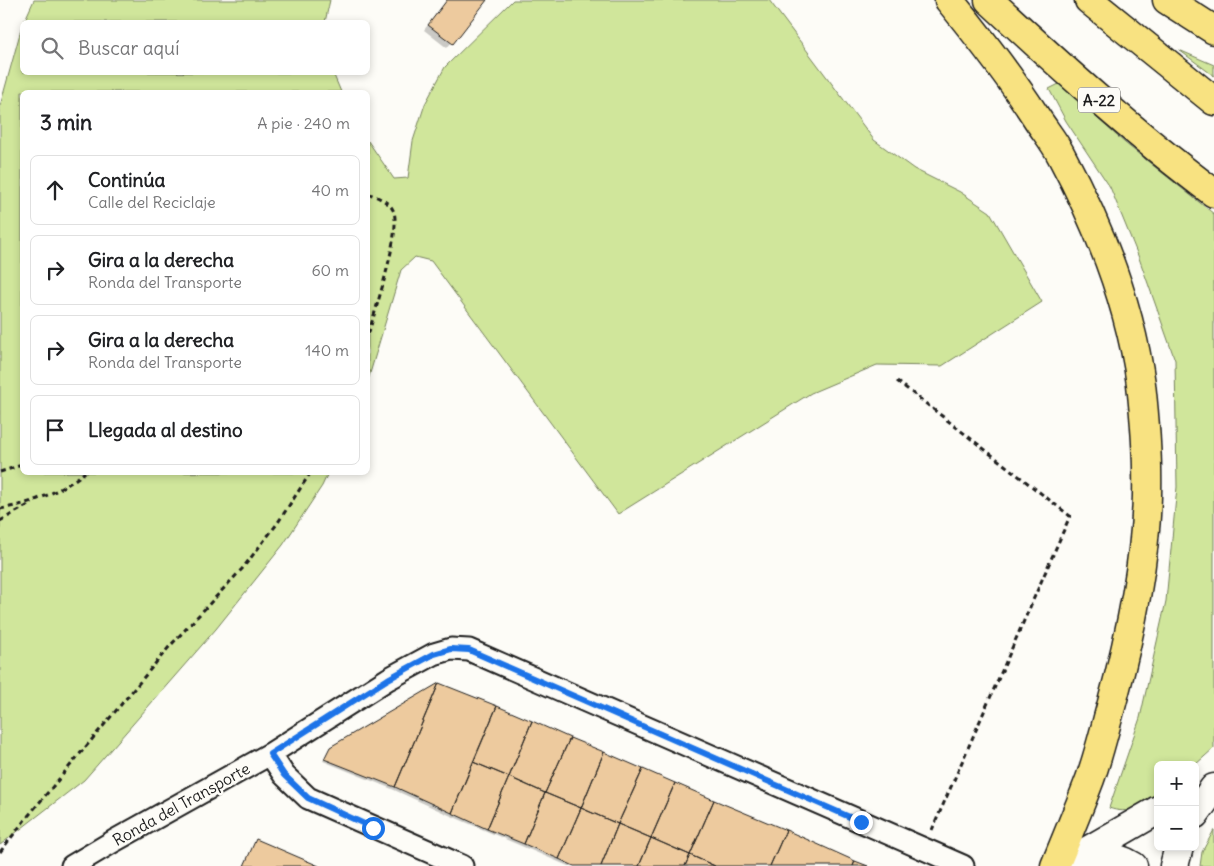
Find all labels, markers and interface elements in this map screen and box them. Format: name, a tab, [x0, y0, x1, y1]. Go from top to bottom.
search box	[20, 20, 370, 75]
icon: search	[38, 34, 66, 62]
text: Buscar aquí	[78, 36, 179, 60]
road number: A-22	[1078, 88, 1120, 112]
text: 3 min	[40, 109, 92, 136]
text: A pie · 240 m	[257, 113, 350, 133]
text: Continúa	[88, 168, 165, 192]
icon: ahead	[41, 176, 69, 204]
text: 40 m	[311, 180, 349, 200]
text: Calle del Reciclaje	[88, 192, 216, 212]
text: Gira a la derecha	[88, 248, 234, 272]
icon: right	[41, 256, 69, 284]
text: 60 m	[311, 260, 349, 280]
text: Ronda del Transporte	[88, 272, 242, 292]
text: Gira a la derecha	[88, 328, 234, 352]
icon: right	[41, 336, 69, 364]
text: 140 m	[305, 340, 349, 360]
text: Ronda del Transporte	[88, 352, 242, 372]
icon: arrive	[41, 416, 69, 444]
text: Llegada al destino	[88, 418, 243, 442]
street label: Ronda del Transporte	[109, 758, 253, 850]
map controls	[1154, 761, 1199, 851]
button: +	[1154, 761, 1199, 806]
button: −	[1154, 806, 1199, 851]
route end	[850, 811, 873, 834]
route start	[362, 817, 385, 840]

